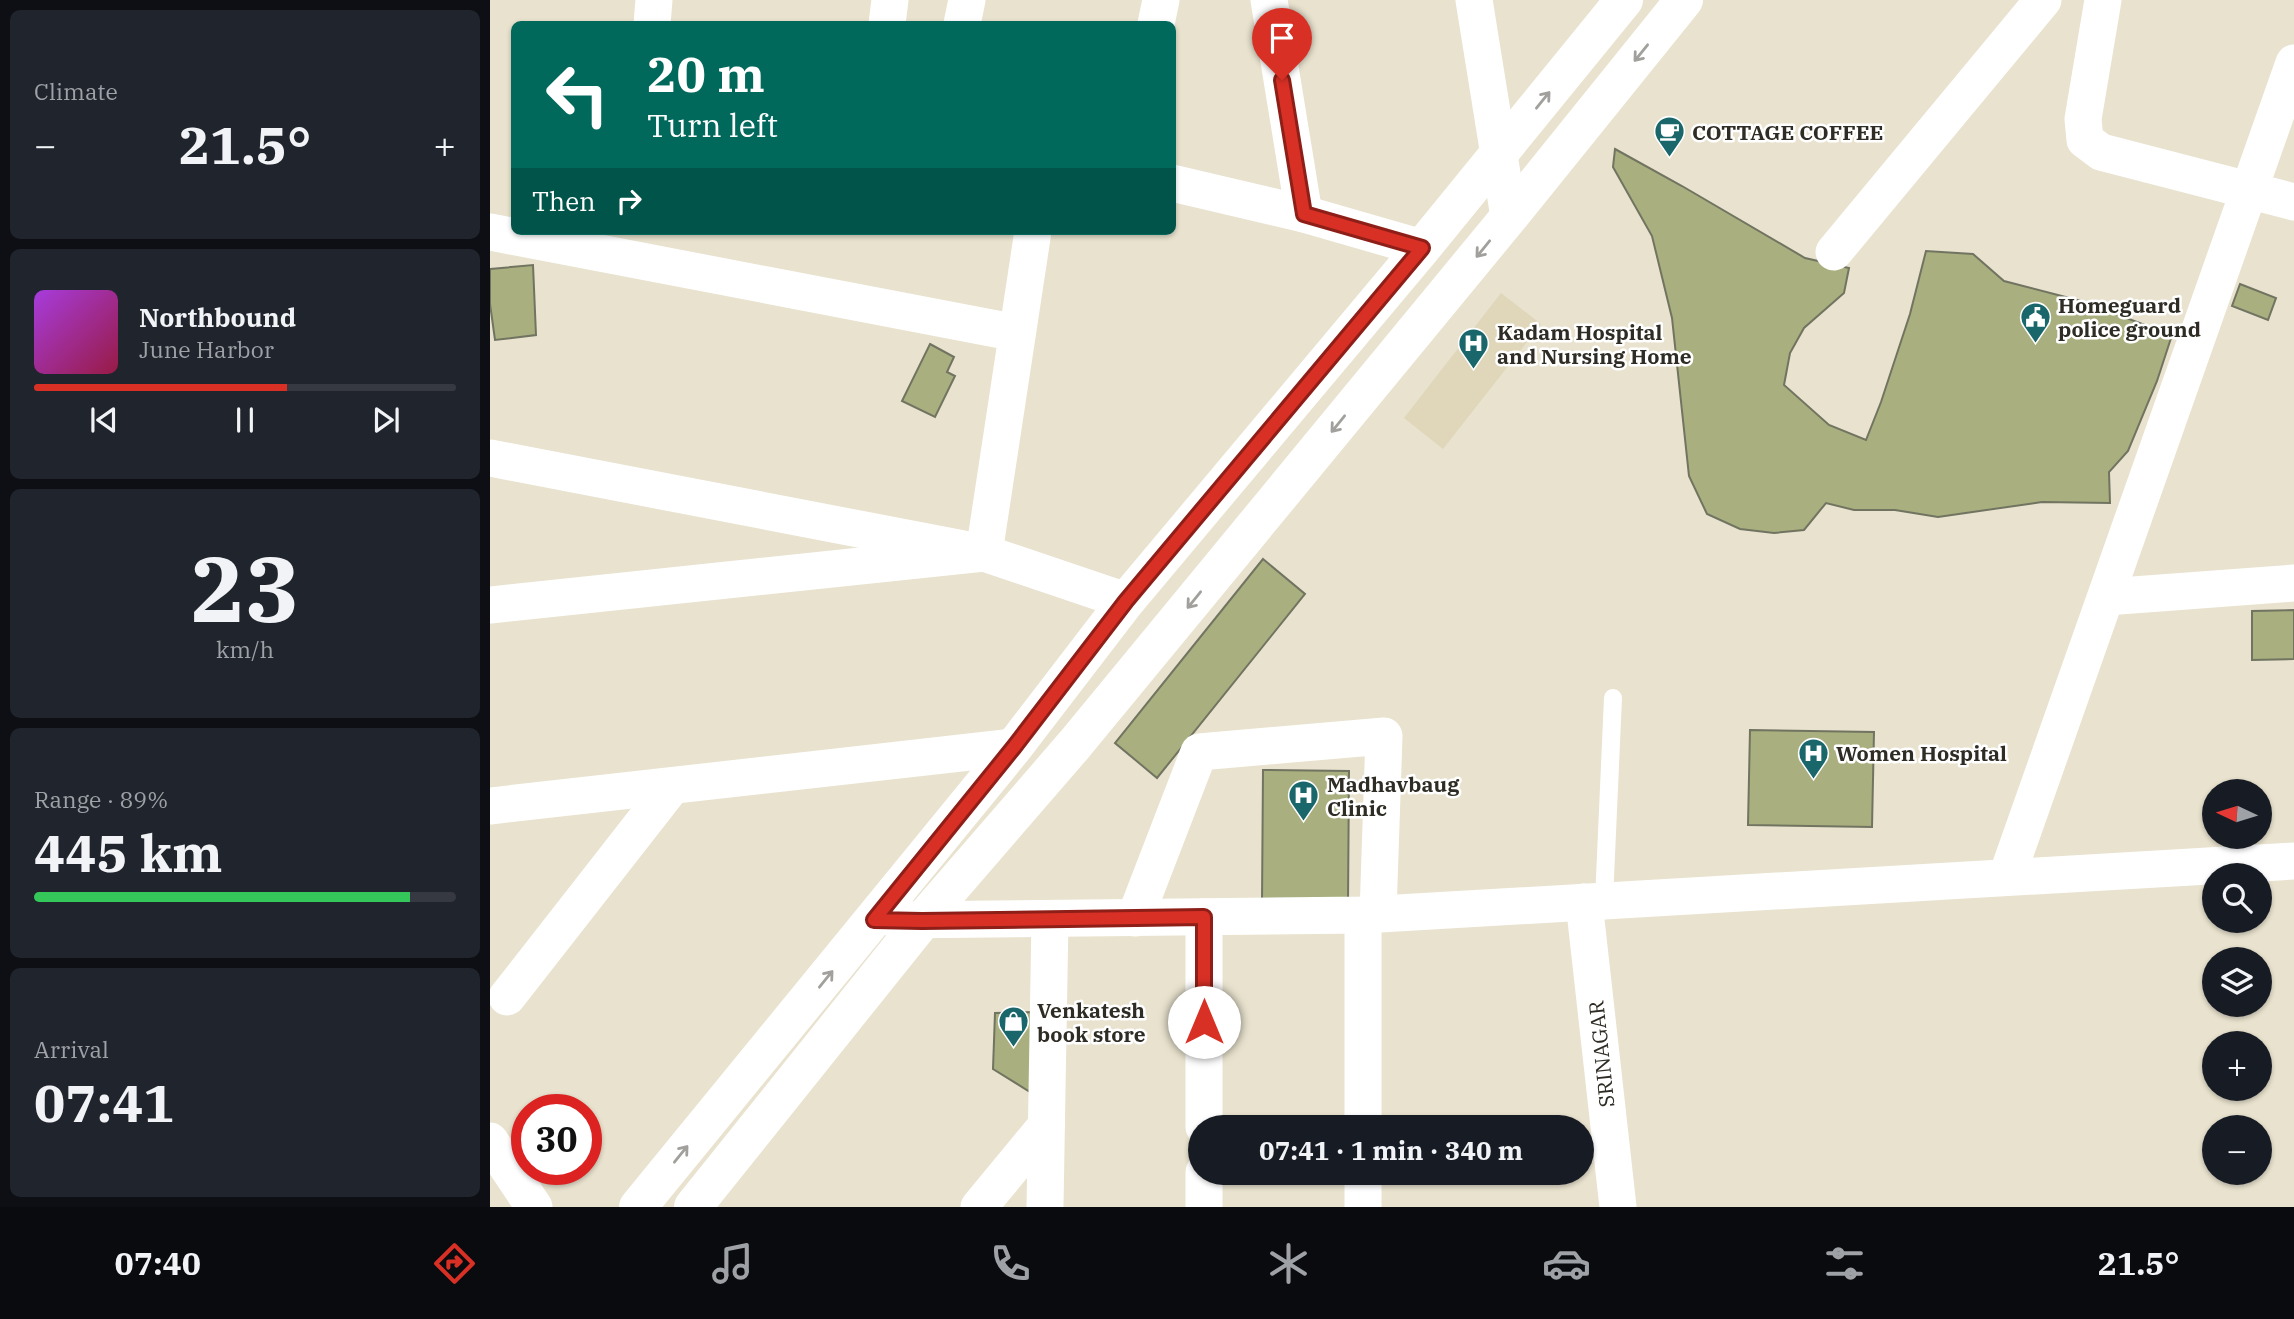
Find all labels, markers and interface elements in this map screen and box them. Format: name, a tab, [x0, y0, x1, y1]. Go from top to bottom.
pin	[1252, 8, 1312, 80]
icon: arrive	[1263, 19, 1301, 57]
text: 20 m	[647, 42, 765, 105]
one-way arrow	[1634, 44, 1649, 62]
icon: left	[532, 49, 623, 140]
text: Climate	[34, 76, 118, 106]
one-way arrow	[1535, 92, 1550, 110]
text: Turn left	[647, 104, 778, 146]
text: 21.5°	[179, 111, 311, 178]
cafe icon: COTTAGE COFFEE	[1652, 115, 1686, 159]
place label: COTTAGE COFFEE	[1692, 118, 1883, 146]
text: −	[34, 120, 57, 169]
text: +	[433, 120, 456, 169]
icon: right	[610, 182, 648, 220]
text: Then	[532, 184, 596, 218]
one-way arrow	[1475, 239, 1491, 257]
place label: Homeguard police ground	[2058, 291, 2201, 343]
text: Northbound	[139, 300, 296, 334]
public building icon: Homeguard police ground	[2018, 300, 2052, 344]
place label: Kadam Hospital and Nursing Home	[1497, 318, 1692, 370]
hospital icon: Kadam Hospital and Nursing Home	[1457, 327, 1491, 371]
text: June Harbor	[139, 334, 274, 364]
icon: previous	[85, 401, 123, 439]
icon: pause	[226, 401, 264, 439]
icon: next	[367, 401, 405, 439]
one-way arrow	[1330, 415, 1346, 433]
text: 23	[190, 529, 300, 647]
one-way arrow	[1186, 591, 1201, 609]
text: km/h	[216, 634, 274, 664]
hospital icon: Women Hospital	[1796, 736, 1830, 780]
place label: Women Hospital	[1836, 739, 2007, 767]
place label: Madhavbaug Clinic	[1327, 770, 1460, 822]
hospital icon: Madhavbaug Clinic	[1287, 779, 1321, 823]
north arrow	[2202, 779, 2272, 849]
map controls	[2202, 779, 2272, 1185]
text: Range · 89%	[34, 784, 168, 814]
text: 445 km	[34, 819, 223, 886]
button: search	[2202, 863, 2272, 933]
button: layers	[2202, 947, 2272, 1017]
one-way arrow	[818, 970, 834, 988]
position arrow	[1167, 985, 1241, 1059]
place label: Venkatesh book store	[1037, 996, 1146, 1048]
street label: SRINAGAR	[1581, 999, 1621, 1109]
shop icon: Venkatesh book store	[997, 1005, 1031, 1049]
button: +	[2202, 1031, 2272, 1101]
text: Arrival	[34, 1034, 109, 1064]
text: 07:41	[34, 1069, 175, 1136]
speed limit sign: 30	[511, 1094, 602, 1185]
button: −	[2202, 1115, 2272, 1185]
text: 07:41 · 1 min · 340 m	[1259, 1133, 1523, 1167]
one-way arrow	[674, 1146, 689, 1164]
icon: directions	[430, 1239, 479, 1288]
icon: music	[708, 1239, 757, 1288]
icon: phone	[986, 1239, 1035, 1288]
icon: climate	[1264, 1239, 1313, 1288]
icon: car	[1542, 1239, 1591, 1288]
icon: filters	[1820, 1239, 1869, 1288]
text: 07:40	[114, 1242, 201, 1284]
text: 21.5°	[2098, 1242, 2179, 1284]

